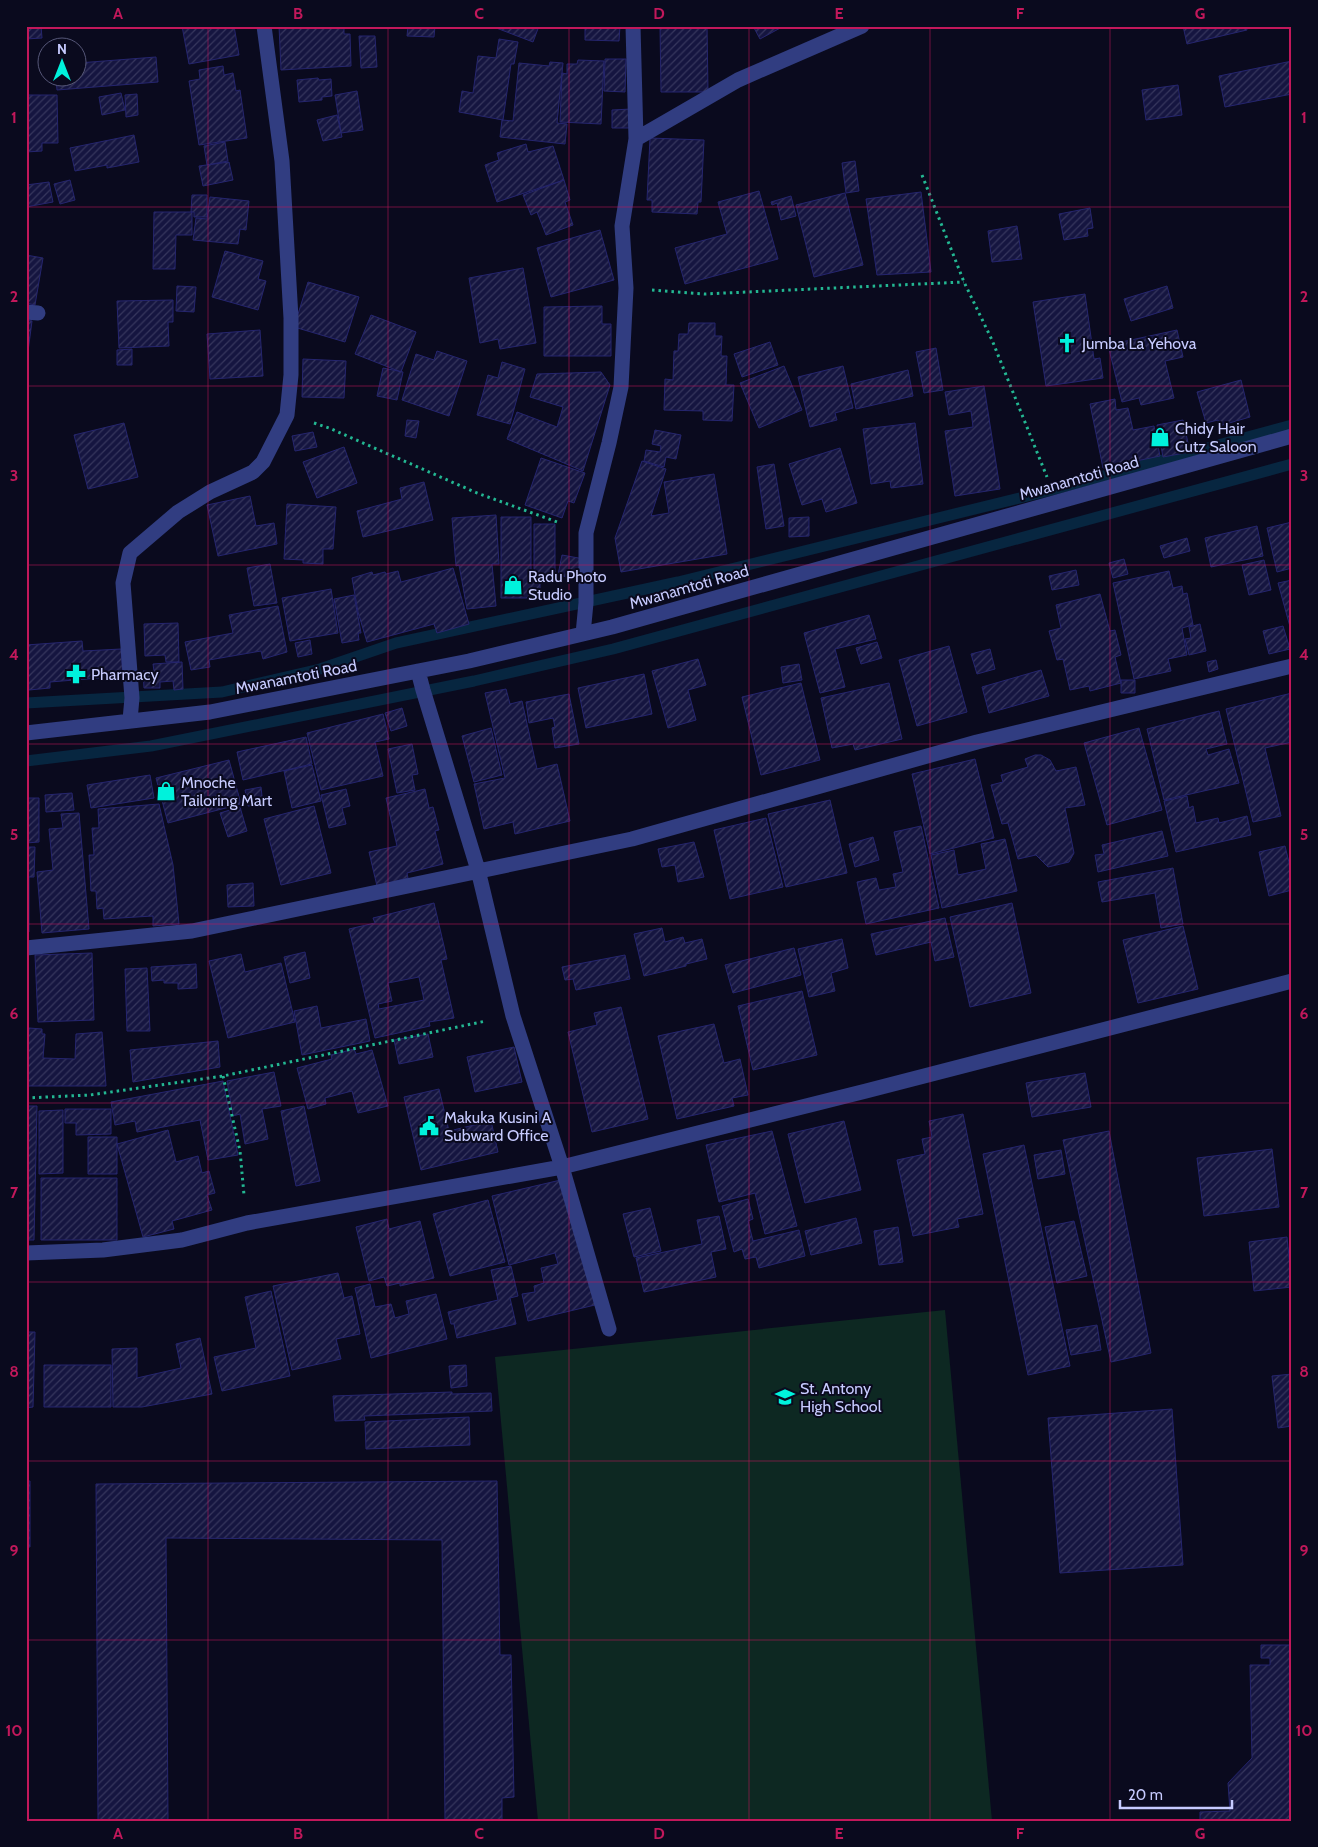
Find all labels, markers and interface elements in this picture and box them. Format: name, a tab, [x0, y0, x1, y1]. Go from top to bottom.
text: A	[113, 4, 123, 23]
text: B	[293, 4, 303, 23]
text: C	[474, 4, 484, 23]
text: D	[653, 4, 665, 23]
text: E	[834, 4, 844, 23]
text: F	[1016, 4, 1025, 23]
text: G	[1195, 4, 1205, 23]
north arrow	[38, 38, 88, 88]
text: N	[57, 40, 67, 58]
text: 1	[11, 108, 17, 127]
text: 1	[1301, 108, 1307, 127]
text: 2	[10, 287, 18, 306]
text: 2	[1300, 287, 1308, 306]
church icon: Jumba La Yehova	[1056, 332, 1078, 354]
place label: Jumba La Yehova	[1081, 334, 1197, 353]
place label: Chidy Hair Cutz Saloon	[1175, 419, 1257, 456]
shop icon: Chidy Hair Cutz Saloon	[1149, 426, 1171, 448]
street label: Mwanamtoti Road	[1017, 452, 1141, 504]
text: 3	[10, 466, 18, 485]
text: 3	[1300, 466, 1308, 485]
street label: Mwanamtoti Road	[627, 561, 751, 613]
place label: Radu Photo Studio	[528, 567, 607, 604]
shop icon: Radu Photo Studio	[502, 574, 524, 596]
text: 4	[9, 645, 19, 664]
text: 4	[1299, 645, 1309, 664]
street label: Mwanamtoti Road	[234, 656, 358, 698]
pharmacy icon: Pharmacy	[65, 663, 87, 685]
place label: Pharmacy	[91, 665, 159, 684]
place label: Mnoche Tailoring Mart	[181, 773, 273, 810]
shop icon: Mnoche Tailoring Mart	[155, 780, 177, 802]
text: 5	[10, 825, 18, 844]
text: 5	[1300, 825, 1308, 844]
text: 6	[10, 1004, 19, 1023]
text: 6	[1300, 1004, 1309, 1023]
place label: Makuka Kusini A Subward Office	[444, 1108, 552, 1145]
public building icon: Makuka Kusini A Subward Office	[418, 1115, 440, 1137]
text: 7	[10, 1183, 19, 1202]
text: 7	[1300, 1183, 1309, 1202]
text: 8	[9, 1362, 19, 1381]
text: 8	[1299, 1362, 1309, 1381]
place label: St. Antony High School	[800, 1379, 882, 1416]
school or university icon: St. Antony High School	[774, 1386, 796, 1408]
text: 9	[10, 1541, 19, 1560]
text: 9	[1300, 1541, 1309, 1560]
text: 10	[5, 1721, 23, 1740]
text: 10	[1295, 1721, 1313, 1740]
scale bar	[1120, 1777, 1233, 1809]
text: 20 m	[1128, 1786, 1163, 1804]
text: A	[113, 1824, 123, 1843]
text: B	[293, 1824, 303, 1843]
text: C	[474, 1824, 484, 1843]
text: D	[653, 1824, 665, 1843]
text: E	[834, 1824, 844, 1843]
text: F	[1016, 1824, 1025, 1843]
text: G	[1195, 1824, 1205, 1843]

